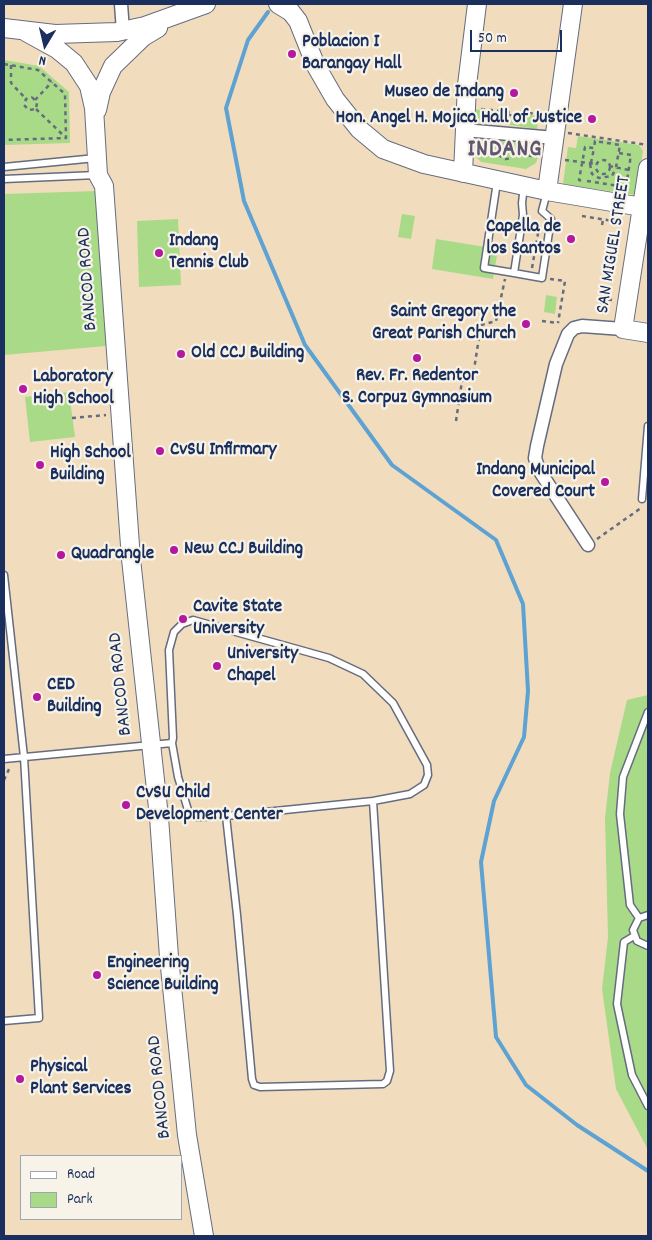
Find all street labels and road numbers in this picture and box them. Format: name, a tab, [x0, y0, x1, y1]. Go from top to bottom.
street label: SAN MIGUEL STREET	[593, 175, 637, 315]
street label: BANCOD ROAD	[74, 227, 104, 331]
street label: BANCOD ROAD	[105, 631, 139, 737]
street label: BANCOD ROAD	[144, 1034, 178, 1140]

